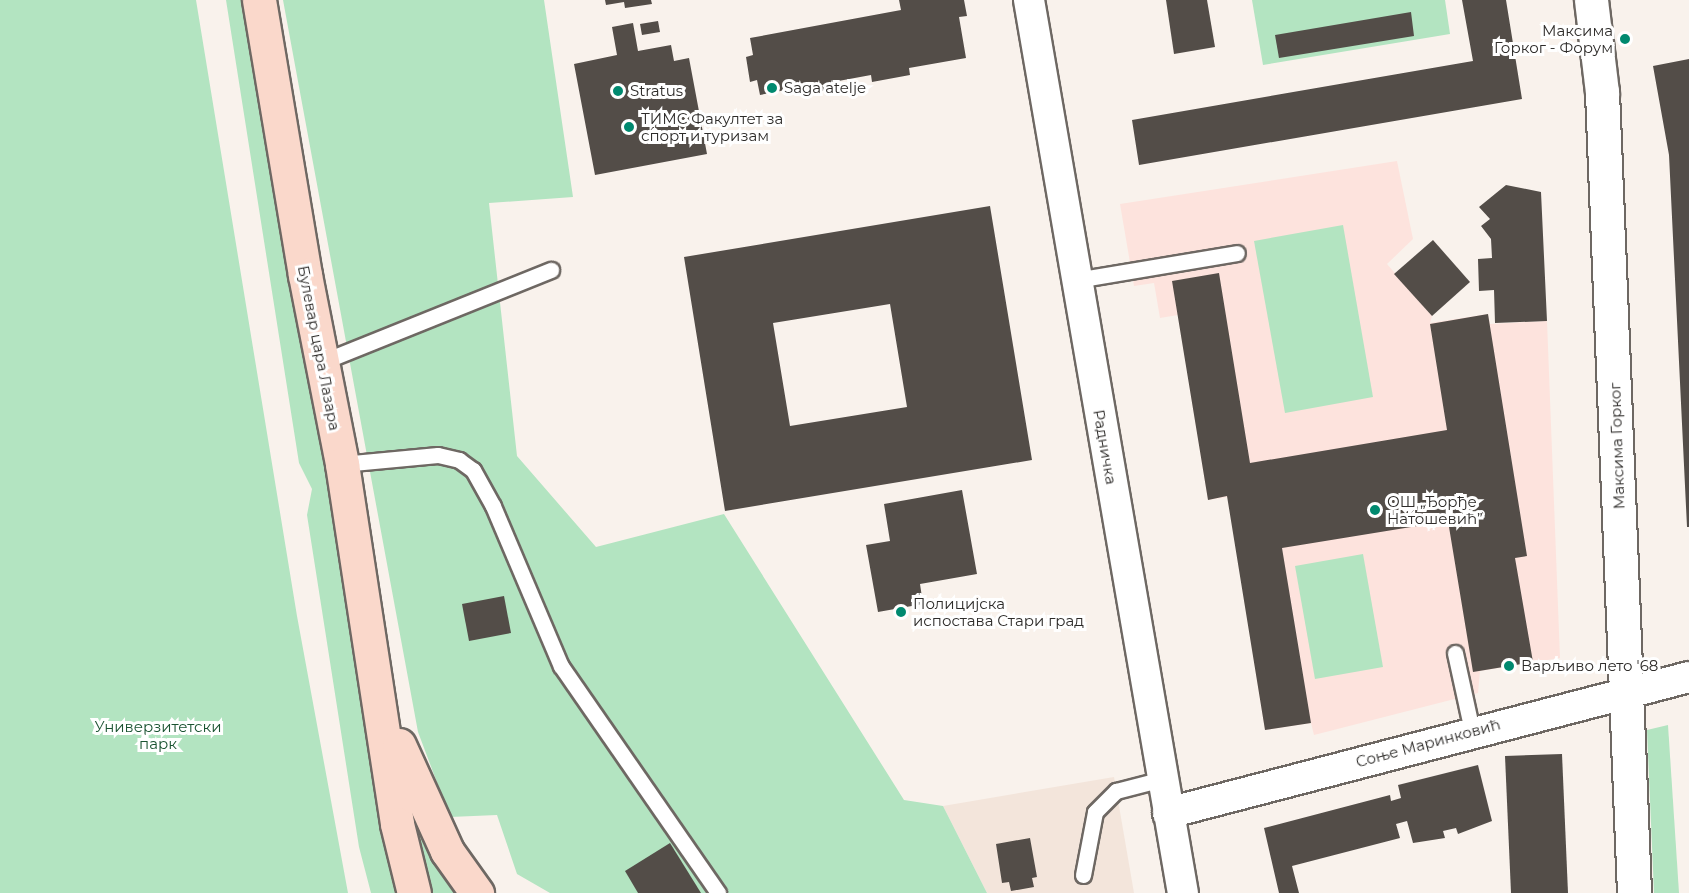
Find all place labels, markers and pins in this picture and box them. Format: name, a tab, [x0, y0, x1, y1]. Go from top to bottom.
place label: Максима Горког - Форум	[1494, 21, 1613, 56]
marker: Максима Горког - Форум	[1618, 32, 1632, 46]
place label: Saga atelje	[784, 79, 866, 97]
marker: Saga atelje	[765, 81, 779, 95]
place label: Stratus	[630, 82, 683, 100]
marker: Stratus	[611, 84, 625, 98]
place label: ТИМС Факултет за спорт и туризам	[641, 109, 783, 144]
marker: ТИМС Факултет за спорт и туризам	[622, 120, 636, 134]
place label: ОШ „Ђорђе Натошевић”	[1387, 492, 1483, 527]
marker: ОШ „Ђорђе Натошевић”	[1368, 503, 1382, 517]
place label: Полицијска испостава Стари град	[913, 594, 1084, 629]
marker: Полицијска испостава Стари град	[894, 605, 908, 619]
place label: Варљиво лето '68	[1521, 657, 1658, 675]
marker: Варљиво лето '68	[1502, 659, 1516, 673]

